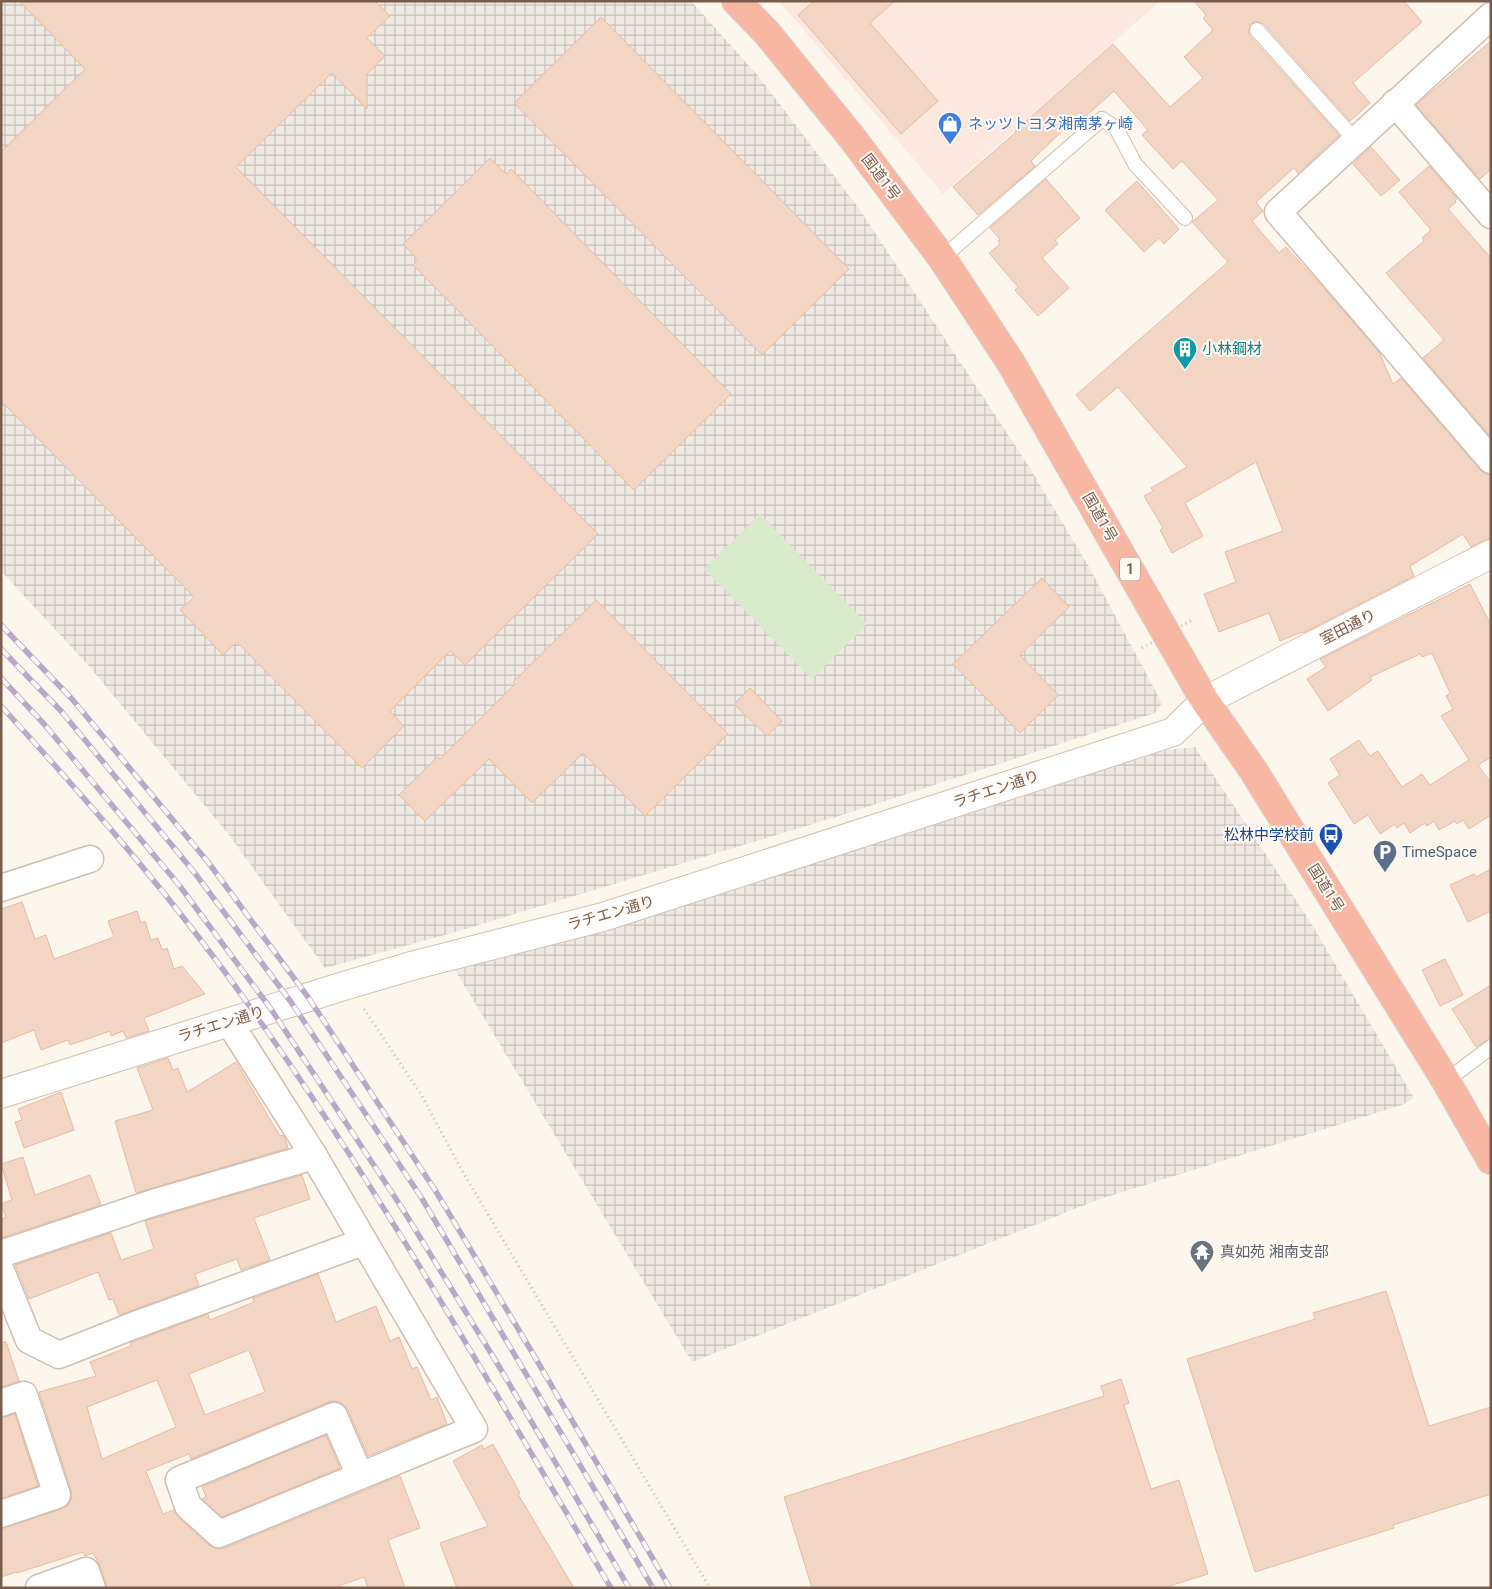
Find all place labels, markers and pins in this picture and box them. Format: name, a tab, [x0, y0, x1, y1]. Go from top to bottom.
shop icon: ネッツトヨタ湘南茅ヶ崎	[937, 111, 963, 145]
place label: ネッツトヨタ湘南茅ヶ崎	[968, 115, 1133, 133]
building icon: 小林鋼材	[1172, 336, 1198, 370]
place label: 小林鋼材	[1202, 340, 1262, 358]
bus stop icon: 松林中学校前	[1318, 822, 1344, 856]
place label: 松林中学校前	[1224, 826, 1314, 844]
parking icon: TimeSpace	[1372, 839, 1398, 873]
place label: TimeSpace	[1402, 843, 1477, 861]
temple icon: 真如苑 湘南支部	[1189, 1239, 1215, 1273]
place label: 真如苑 湘南支部	[1220, 1243, 1329, 1261]

